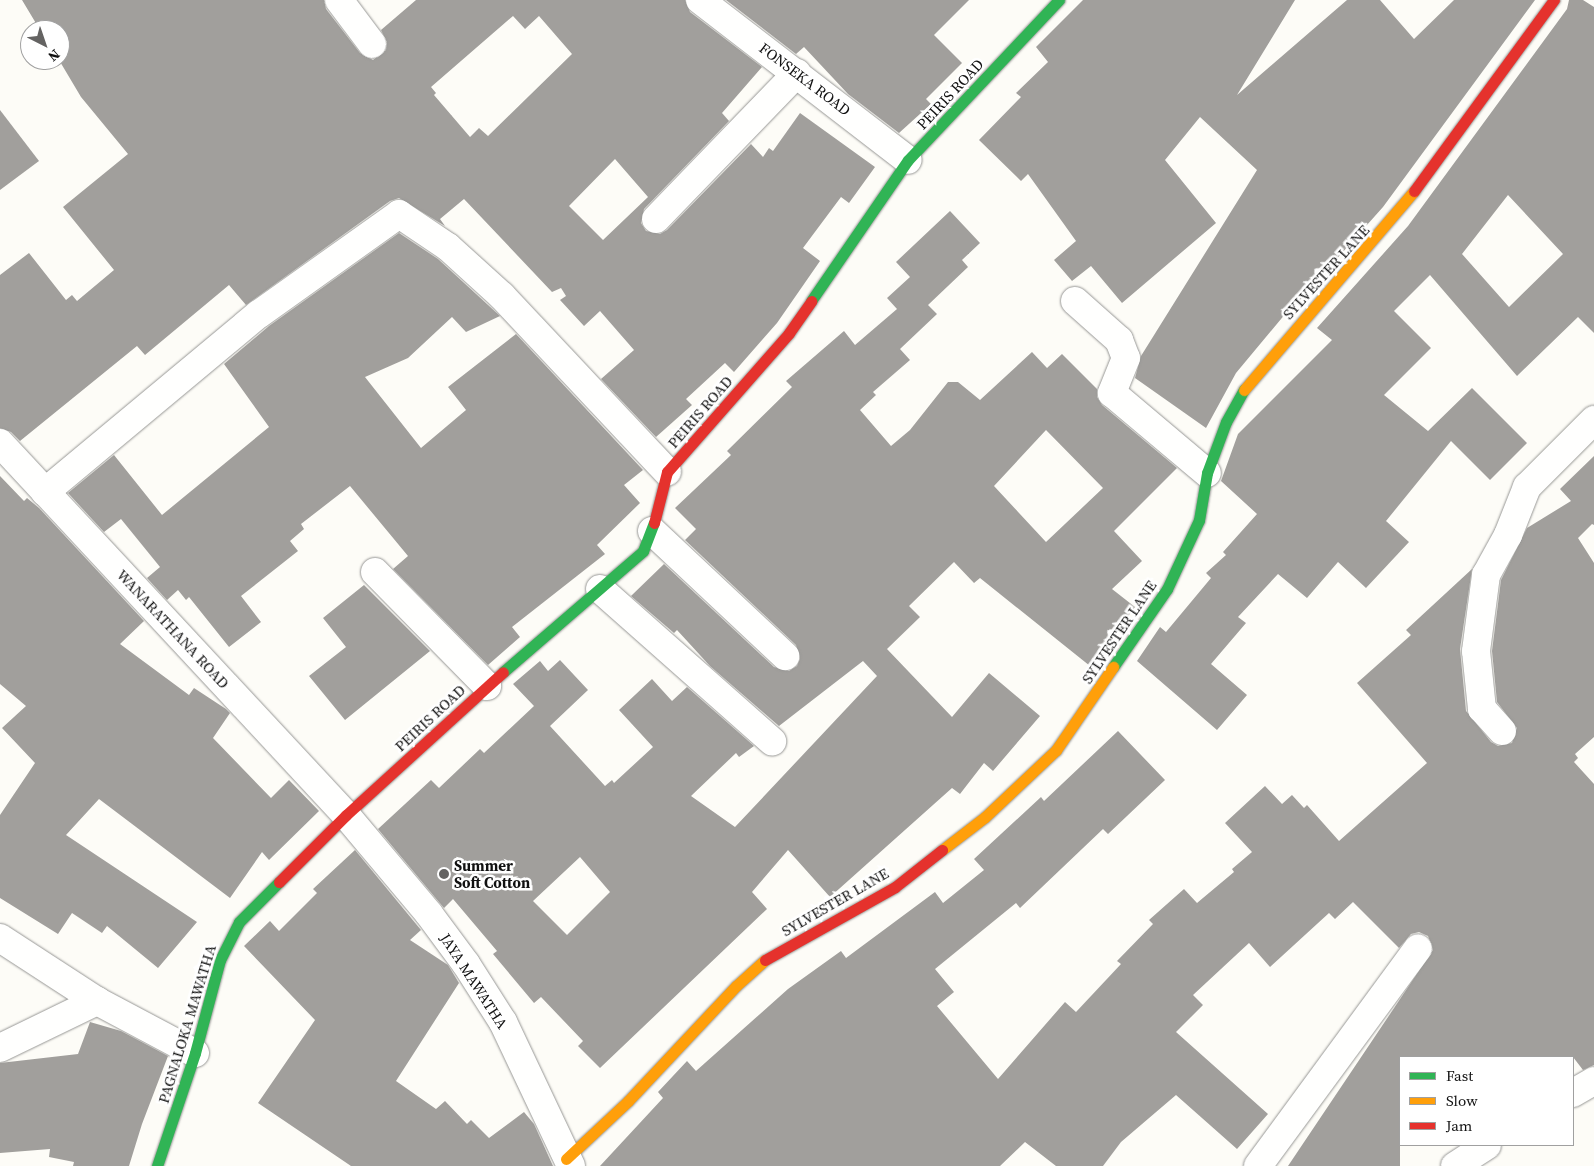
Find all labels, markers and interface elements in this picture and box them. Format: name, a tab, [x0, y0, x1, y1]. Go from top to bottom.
north arrow	[20, 20, 70, 70]
street label: FONSEKA ROAD	[756, 39, 854, 119]
text: N	[44, 45, 65, 66]
street label: PEIRIS ROAD	[913, 55, 987, 133]
street label: SYLVESTER LANE	[1279, 221, 1373, 323]
street label: PEIRIS ROAD	[664, 372, 736, 452]
street label: WANARATHANA ROAD	[113, 566, 233, 692]
street label: SYLVESTER LANE	[1078, 577, 1160, 687]
street label: PEIRIS ROAD	[391, 681, 469, 755]
place label: Summer Soft Cotton	[454, 856, 530, 891]
street label: SYLVESTER LANE	[778, 864, 892, 940]
marker: Summer Soft Cotton	[438, 868, 450, 880]
street label: JAYA MAWATHA	[437, 930, 511, 1032]
street label: PAGNALOKA MAWATHA	[154, 943, 220, 1105]
legend	[1399, 1056, 1574, 1146]
text: Fast	[1446, 1065, 1473, 1086]
text: Slow	[1446, 1090, 1478, 1111]
text: Jam	[1446, 1115, 1472, 1136]

